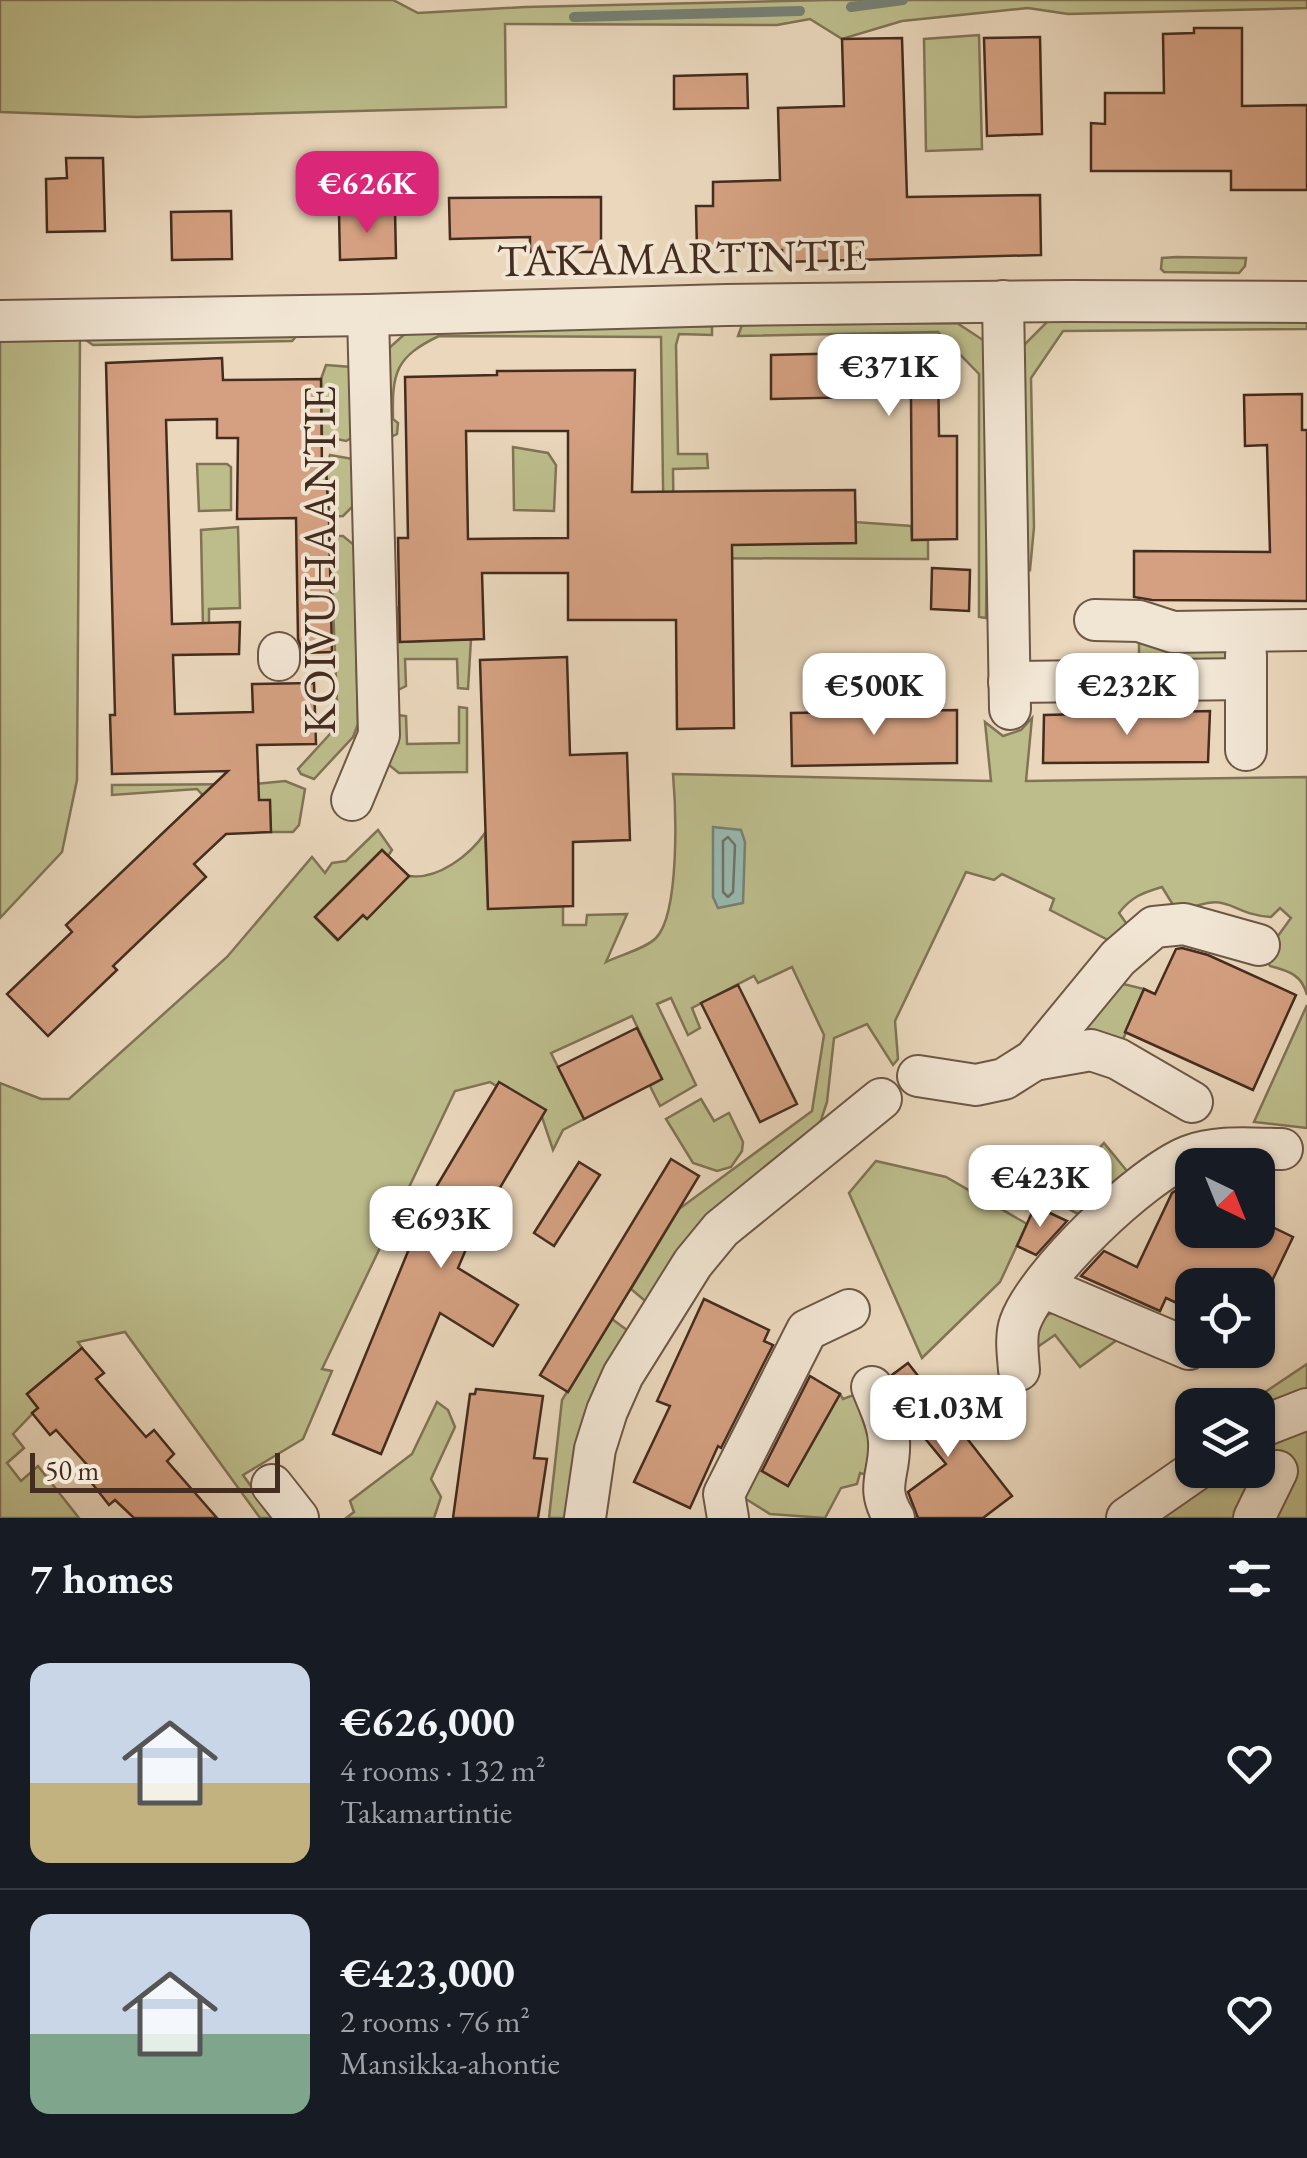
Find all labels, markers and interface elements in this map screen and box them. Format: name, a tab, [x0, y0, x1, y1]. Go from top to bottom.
pin: €626K	[297, 151, 437, 236]
text: €626K	[318, 162, 416, 204]
street label: TAKAMARTINTIE	[496, 225, 868, 289]
pin: €371K	[819, 334, 959, 419]
text: €371K	[840, 345, 938, 387]
street label: KOIVUHAANTIE	[290, 386, 348, 734]
pin: €500K	[804, 653, 944, 738]
pin: €232K	[1057, 653, 1197, 738]
text: €500K	[825, 664, 923, 706]
text: €232K	[1078, 664, 1176, 706]
pin: €423K	[970, 1145, 1110, 1230]
north arrow	[1175, 1148, 1275, 1248]
map controls	[1175, 1148, 1275, 1488]
text: €423K	[991, 1156, 1089, 1198]
pin: €693K	[371, 1186, 511, 1271]
text: €693K	[392, 1197, 490, 1239]
button: locate	[1175, 1268, 1275, 1368]
pin: €1.03M	[867, 1375, 1029, 1460]
text: €1.03M	[892, 1386, 1004, 1428]
button: layers	[1175, 1388, 1275, 1488]
scale bar	[30, 1448, 280, 1492]
text: 50 m	[45, 1452, 99, 1488]
text: 7 homes	[30, 1551, 173, 1606]
icon: filters	[1222, 1551, 1277, 1606]
text: €626,000	[340, 1694, 515, 1749]
icon: home	[110, 1703, 230, 1823]
icon: heart	[1222, 1736, 1277, 1791]
text: 4 rooms · 132 m²	[340, 1749, 546, 1791]
text: Takamartintie	[340, 1791, 512, 1833]
text: €423,000	[340, 1945, 515, 2000]
icon: home	[110, 1954, 230, 2074]
icon: heart	[1222, 1987, 1277, 2042]
text: 2 rooms · 76 m²	[340, 2000, 530, 2042]
text: Mansikka-ahontie	[340, 2042, 560, 2084]

